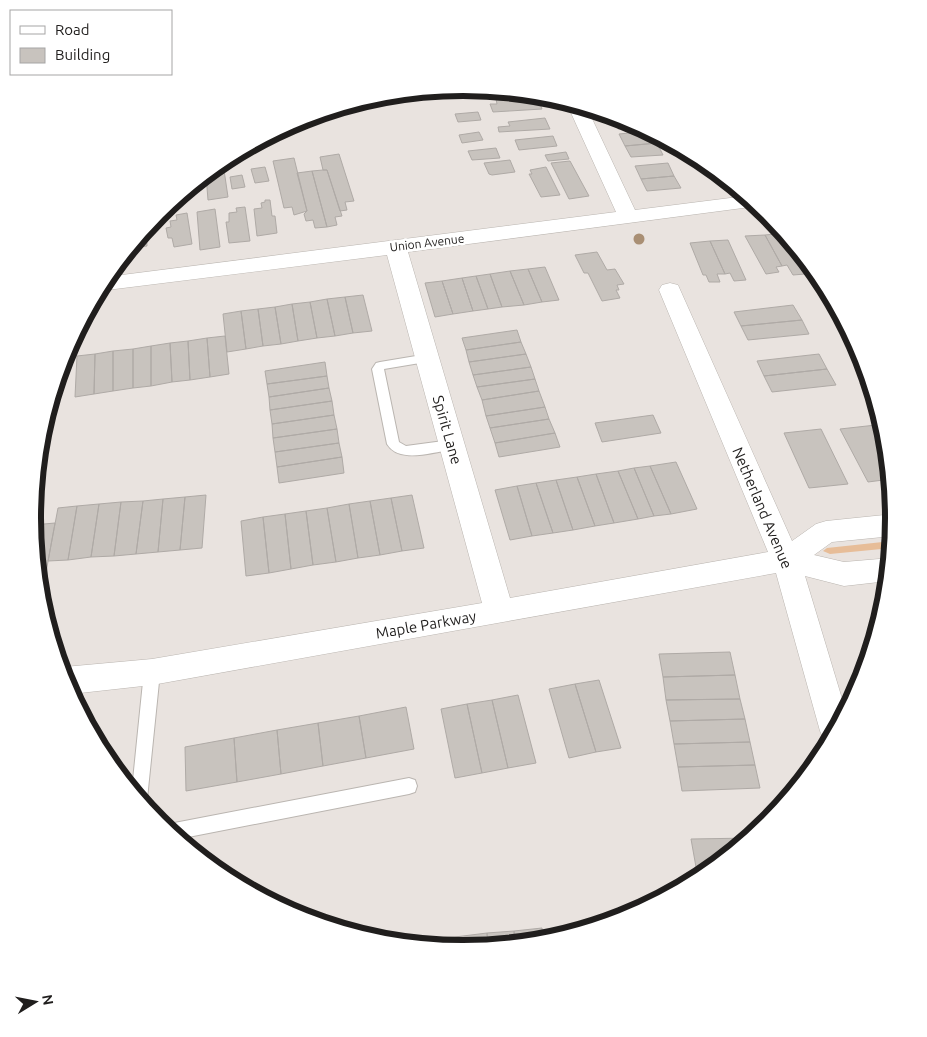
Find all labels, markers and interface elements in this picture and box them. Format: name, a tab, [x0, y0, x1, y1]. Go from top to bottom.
legend	[10, 10, 172, 75]
text: Road	[55, 21, 90, 38]
text: Building	[55, 46, 110, 63]
street label: Union Avenue	[389, 231, 465, 254]
street label: Spirit Lane	[430, 393, 465, 466]
street label: Netherland Avenue	[729, 444, 796, 571]
street label: Maple Parkway	[374, 607, 477, 642]
north arrow	[10, 977, 60, 1027]
text: N	[39, 993, 57, 1006]

